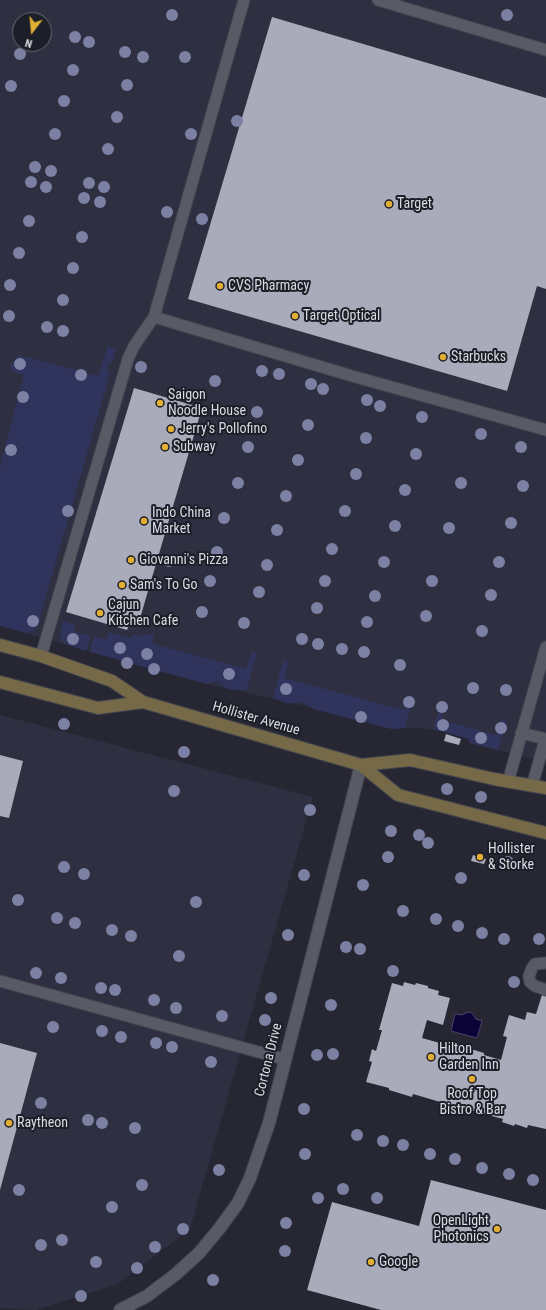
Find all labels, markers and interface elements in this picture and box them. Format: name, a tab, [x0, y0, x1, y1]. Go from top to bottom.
north arrow	[12, 12, 52, 52]
text: N	[24, 36, 34, 50]
place label: Target	[397, 196, 432, 212]
marker: Target	[384, 199, 394, 209]
place label: CVS Pharmacy	[228, 278, 309, 294]
marker: CVS Pharmacy	[215, 281, 225, 291]
place label: Target Optical	[303, 308, 380, 324]
marker: Target Optical	[290, 311, 300, 321]
place label: Starbucks	[451, 349, 506, 365]
marker: Starbucks	[438, 352, 448, 362]
place label: Saigon Noodle House	[168, 387, 246, 420]
marker: Saigon Noodle House	[155, 398, 165, 408]
place label: Jerry's Pollofino	[179, 421, 267, 437]
marker: Jerry's Pollofino	[166, 424, 176, 434]
place label: Subway	[173, 439, 215, 455]
marker: Subway	[160, 442, 170, 452]
place label: Indo China Market	[152, 505, 211, 538]
marker: Indo China Market	[139, 516, 149, 526]
place label: Giovanni's Pizza	[139, 552, 228, 568]
marker: Giovanni's Pizza	[126, 555, 136, 565]
place label: Sam's To Go	[130, 577, 197, 593]
marker: Sam's To Go	[117, 580, 127, 590]
place label: Cajun Kitchen Cafe	[108, 597, 178, 630]
marker: Cajun Kitchen Cafe	[95, 608, 105, 618]
street label: Hollister Avenue	[210, 698, 302, 740]
place label: Hollister & Storke	[488, 841, 535, 874]
marker: Hollister & Storke	[475, 852, 485, 862]
street label: Cortona Drive	[252, 1021, 286, 1099]
place label: Hilton Garden Inn	[439, 1041, 499, 1074]
marker: Hilton Garden Inn	[426, 1052, 436, 1062]
marker: Roof Top Bistro & Bar	[467, 1074, 477, 1084]
place label: Roof Top Bistro & Bar	[439, 1086, 505, 1118]
place label: Raytheon	[17, 1115, 68, 1131]
marker: Raytheon	[4, 1118, 14, 1128]
place label: OpenLight Photonics	[433, 1213, 489, 1246]
marker: OpenLight Photonics	[492, 1224, 502, 1234]
place label: Google	[379, 1254, 418, 1270]
marker: Google	[366, 1257, 376, 1267]

